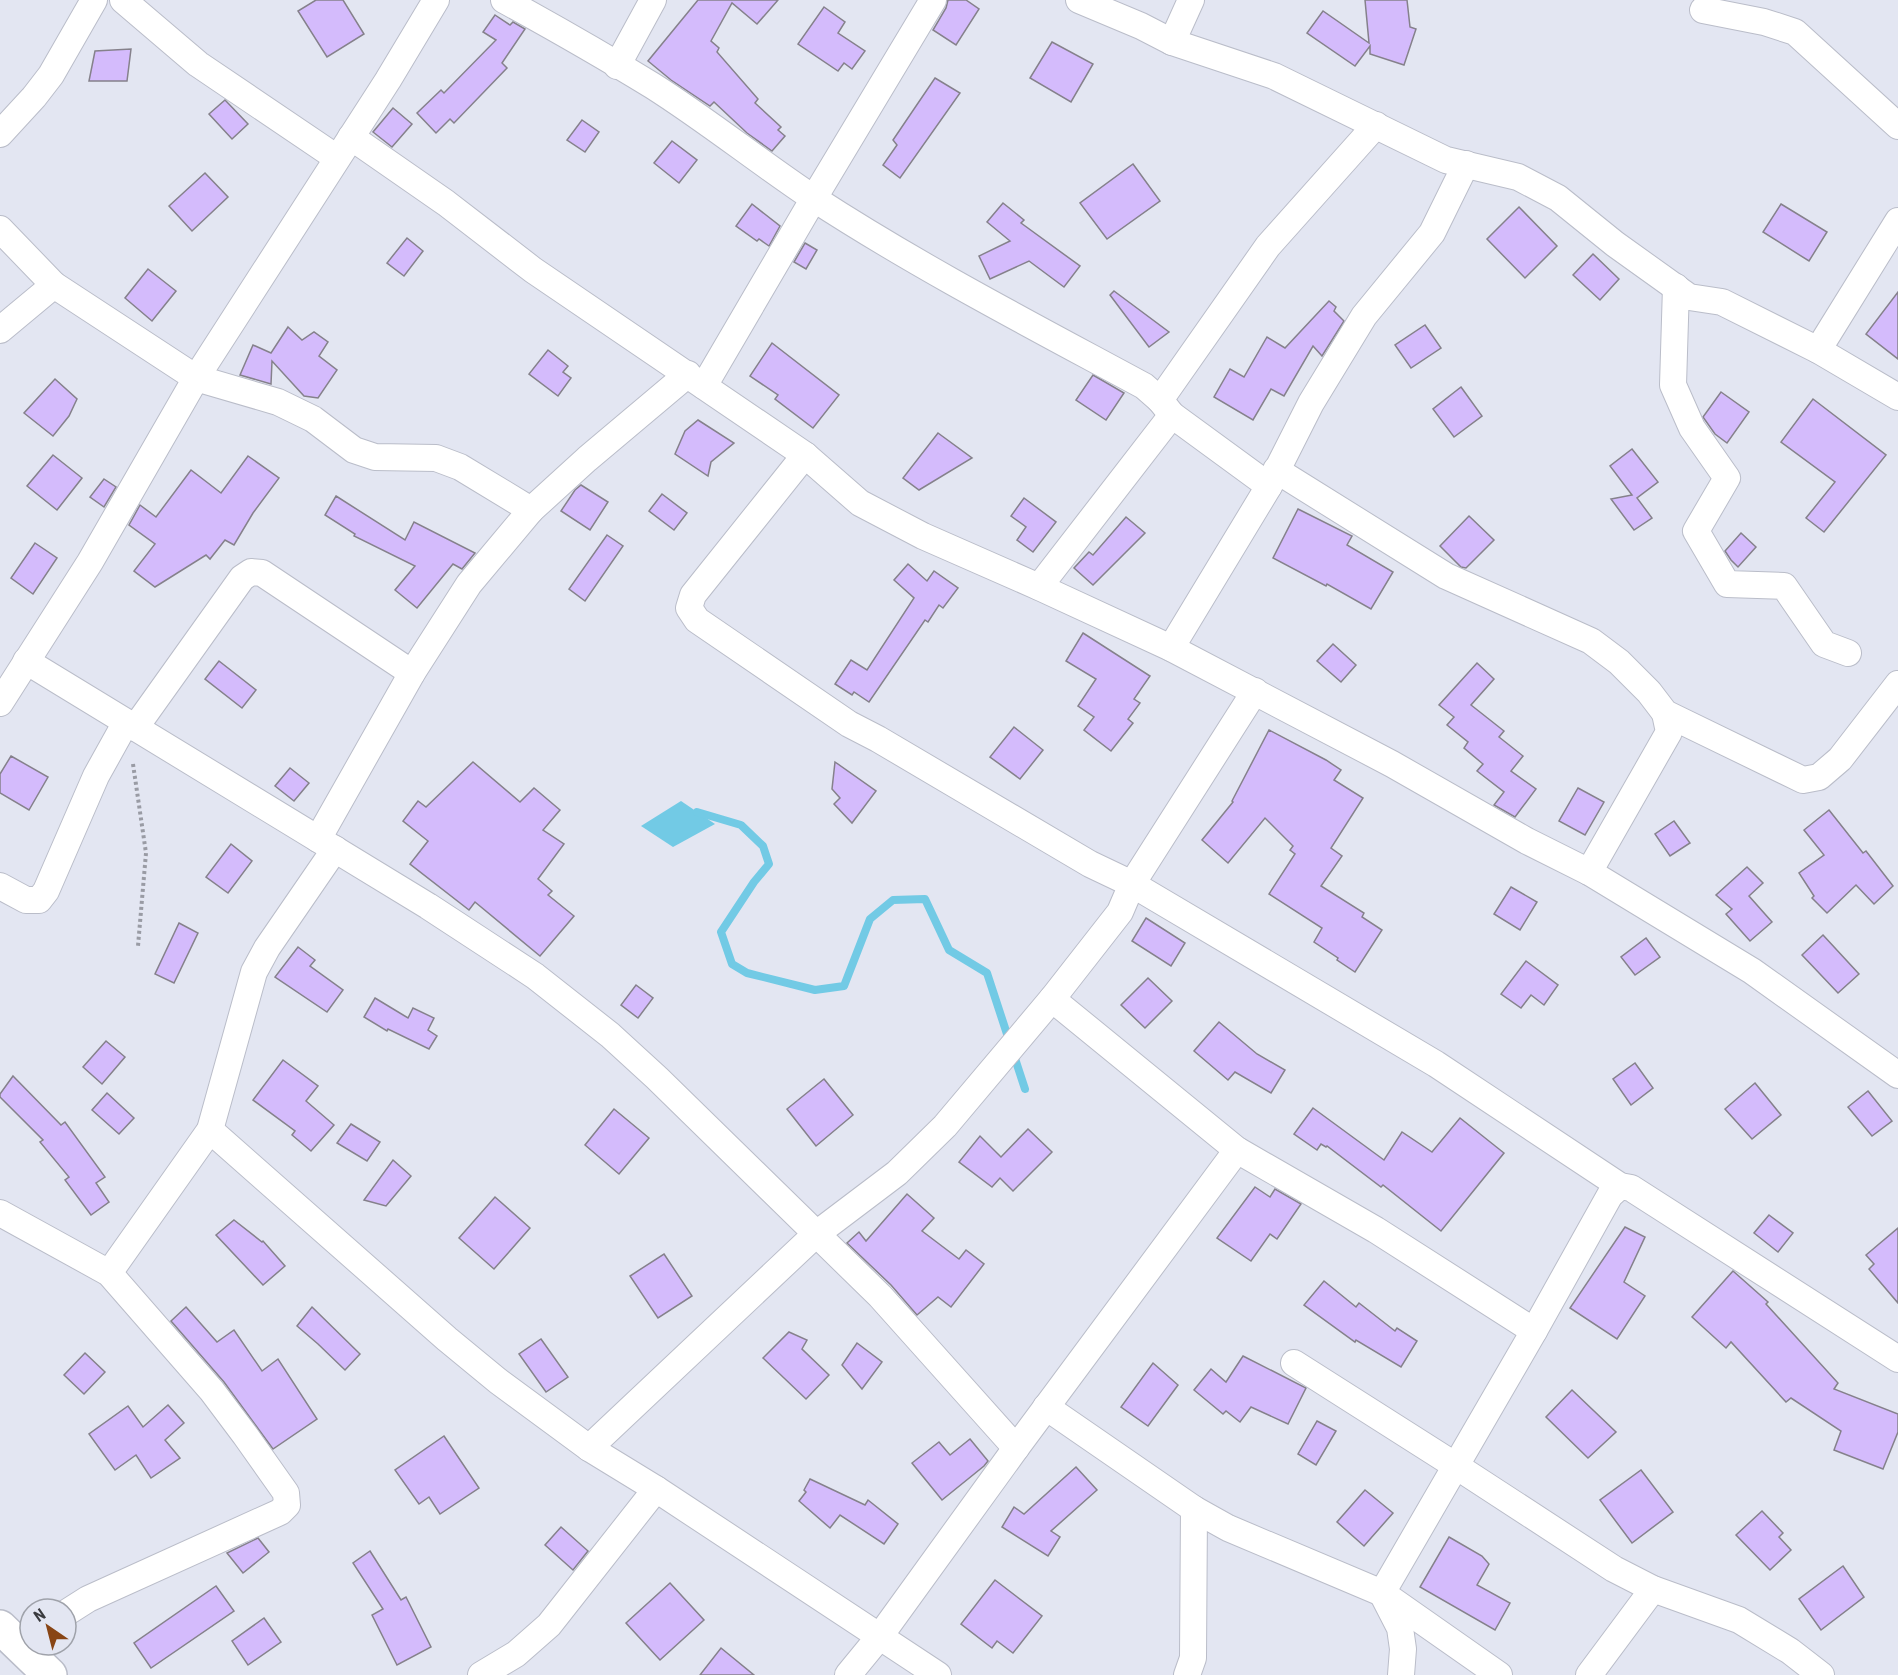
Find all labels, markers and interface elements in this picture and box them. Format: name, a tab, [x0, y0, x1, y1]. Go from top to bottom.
north arrow	[18, 1597, 78, 1657]
text: N	[30, 1605, 49, 1626]

